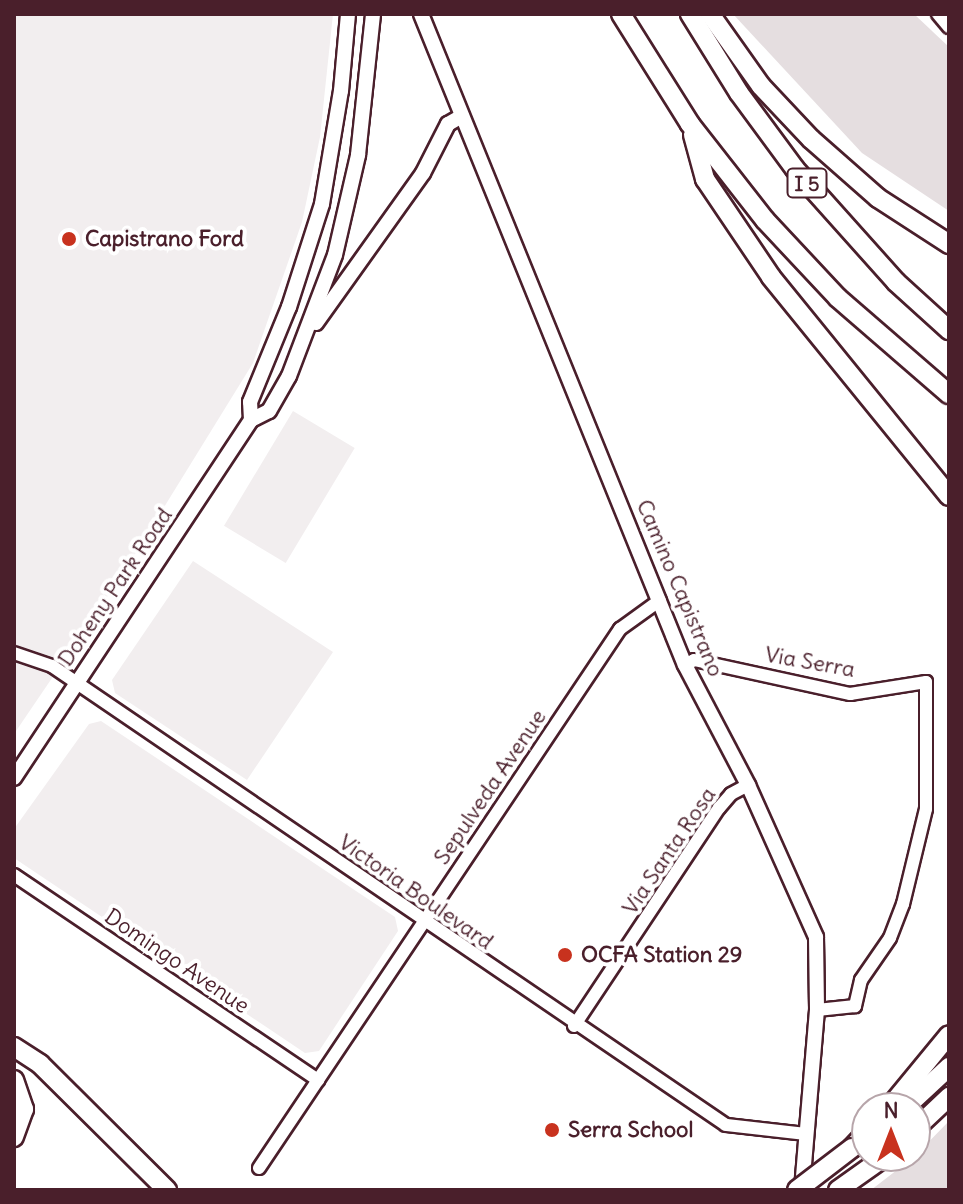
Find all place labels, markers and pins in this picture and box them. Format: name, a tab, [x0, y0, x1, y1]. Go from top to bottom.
place label: Capistrano Ford	[85, 226, 244, 252]
marker: Capistrano Ford	[60, 230, 78, 248]
place label: OCFA Station 29	[581, 942, 742, 968]
marker: OCFA Station 29	[556, 946, 574, 964]
place label: Serra School	[568, 1117, 693, 1143]
marker: Serra School	[543, 1121, 561, 1139]

